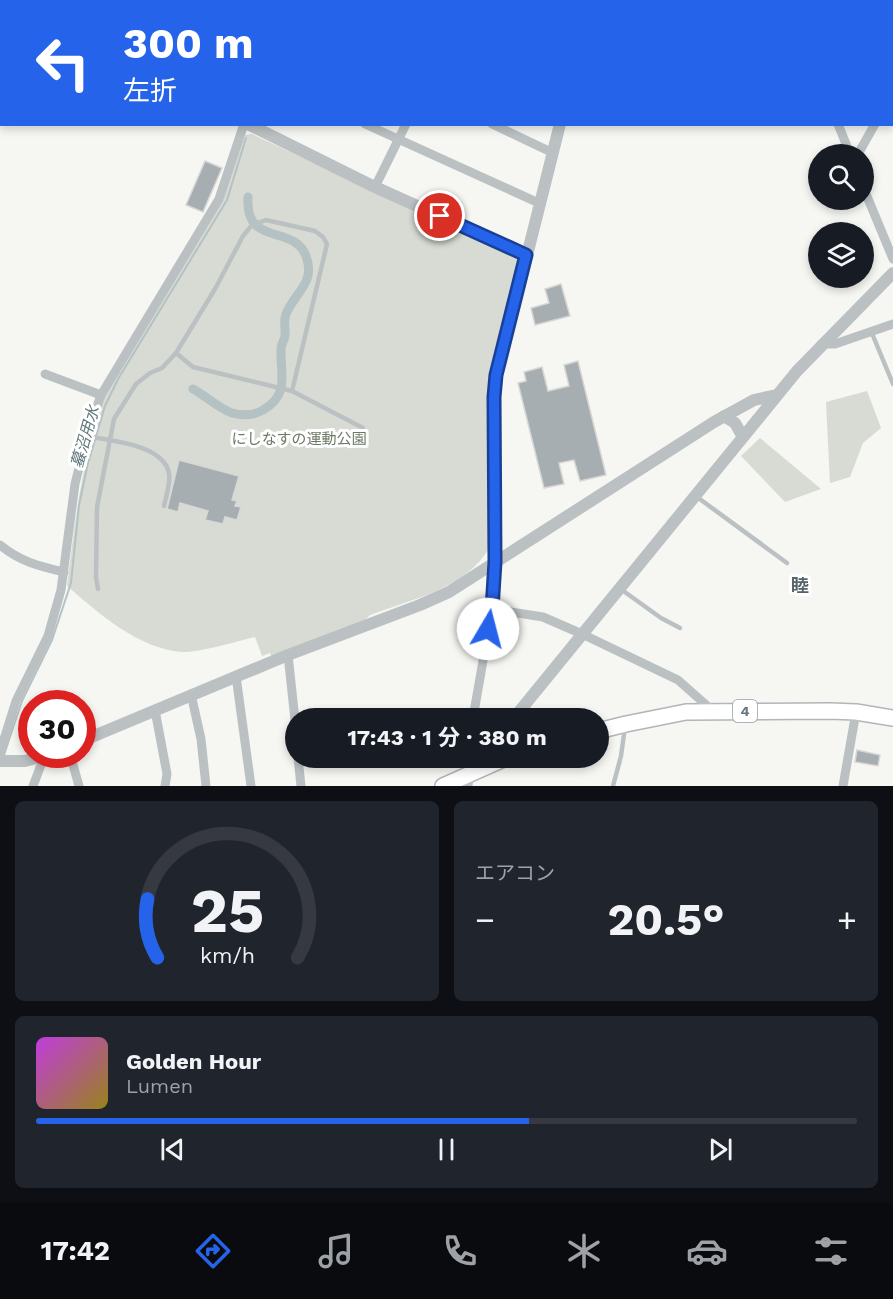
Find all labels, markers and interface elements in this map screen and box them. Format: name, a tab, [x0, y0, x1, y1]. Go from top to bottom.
text: 300 m	[123, 19, 254, 68]
icon: left	[24, 24, 102, 102]
text: 左折	[123, 75, 177, 107]
map controls	[808, 144, 874, 288]
button: search	[808, 144, 874, 210]
pin	[414, 190, 465, 241]
icon: arrive	[423, 199, 456, 232]
button: layers	[808, 222, 874, 288]
water label: 蟇沼用水	[67, 402, 104, 470]
park label: にしなすの運動公園	[231, 430, 367, 448]
district label: 睦	[791, 575, 809, 596]
position arrow	[456, 597, 520, 661]
speed limit sign: 30	[18, 690, 96, 768]
road number: 4	[733, 700, 757, 722]
text: 17:43 · 1 分 · 380 m	[347, 725, 547, 750]
text: エアコン	[475, 861, 555, 885]
text: 25	[190, 874, 264, 947]
text: 20.5°	[608, 893, 724, 946]
text: −	[475, 900, 495, 939]
text: +	[837, 900, 857, 939]
text: km/h	[199, 943, 255, 968]
text: Golden Hour	[126, 1049, 261, 1074]
text: Lumen	[126, 1074, 193, 1098]
icon: previous	[156, 1133, 189, 1166]
icon: pause	[430, 1133, 463, 1166]
icon: next	[704, 1133, 737, 1166]
icon: directions	[192, 1230, 234, 1272]
icon: music	[315, 1230, 357, 1272]
icon: phone	[439, 1230, 481, 1272]
icon: climate	[563, 1230, 605, 1272]
icon: car	[686, 1230, 728, 1272]
icon: filters	[810, 1230, 852, 1272]
text: 17:42	[41, 1235, 110, 1267]

